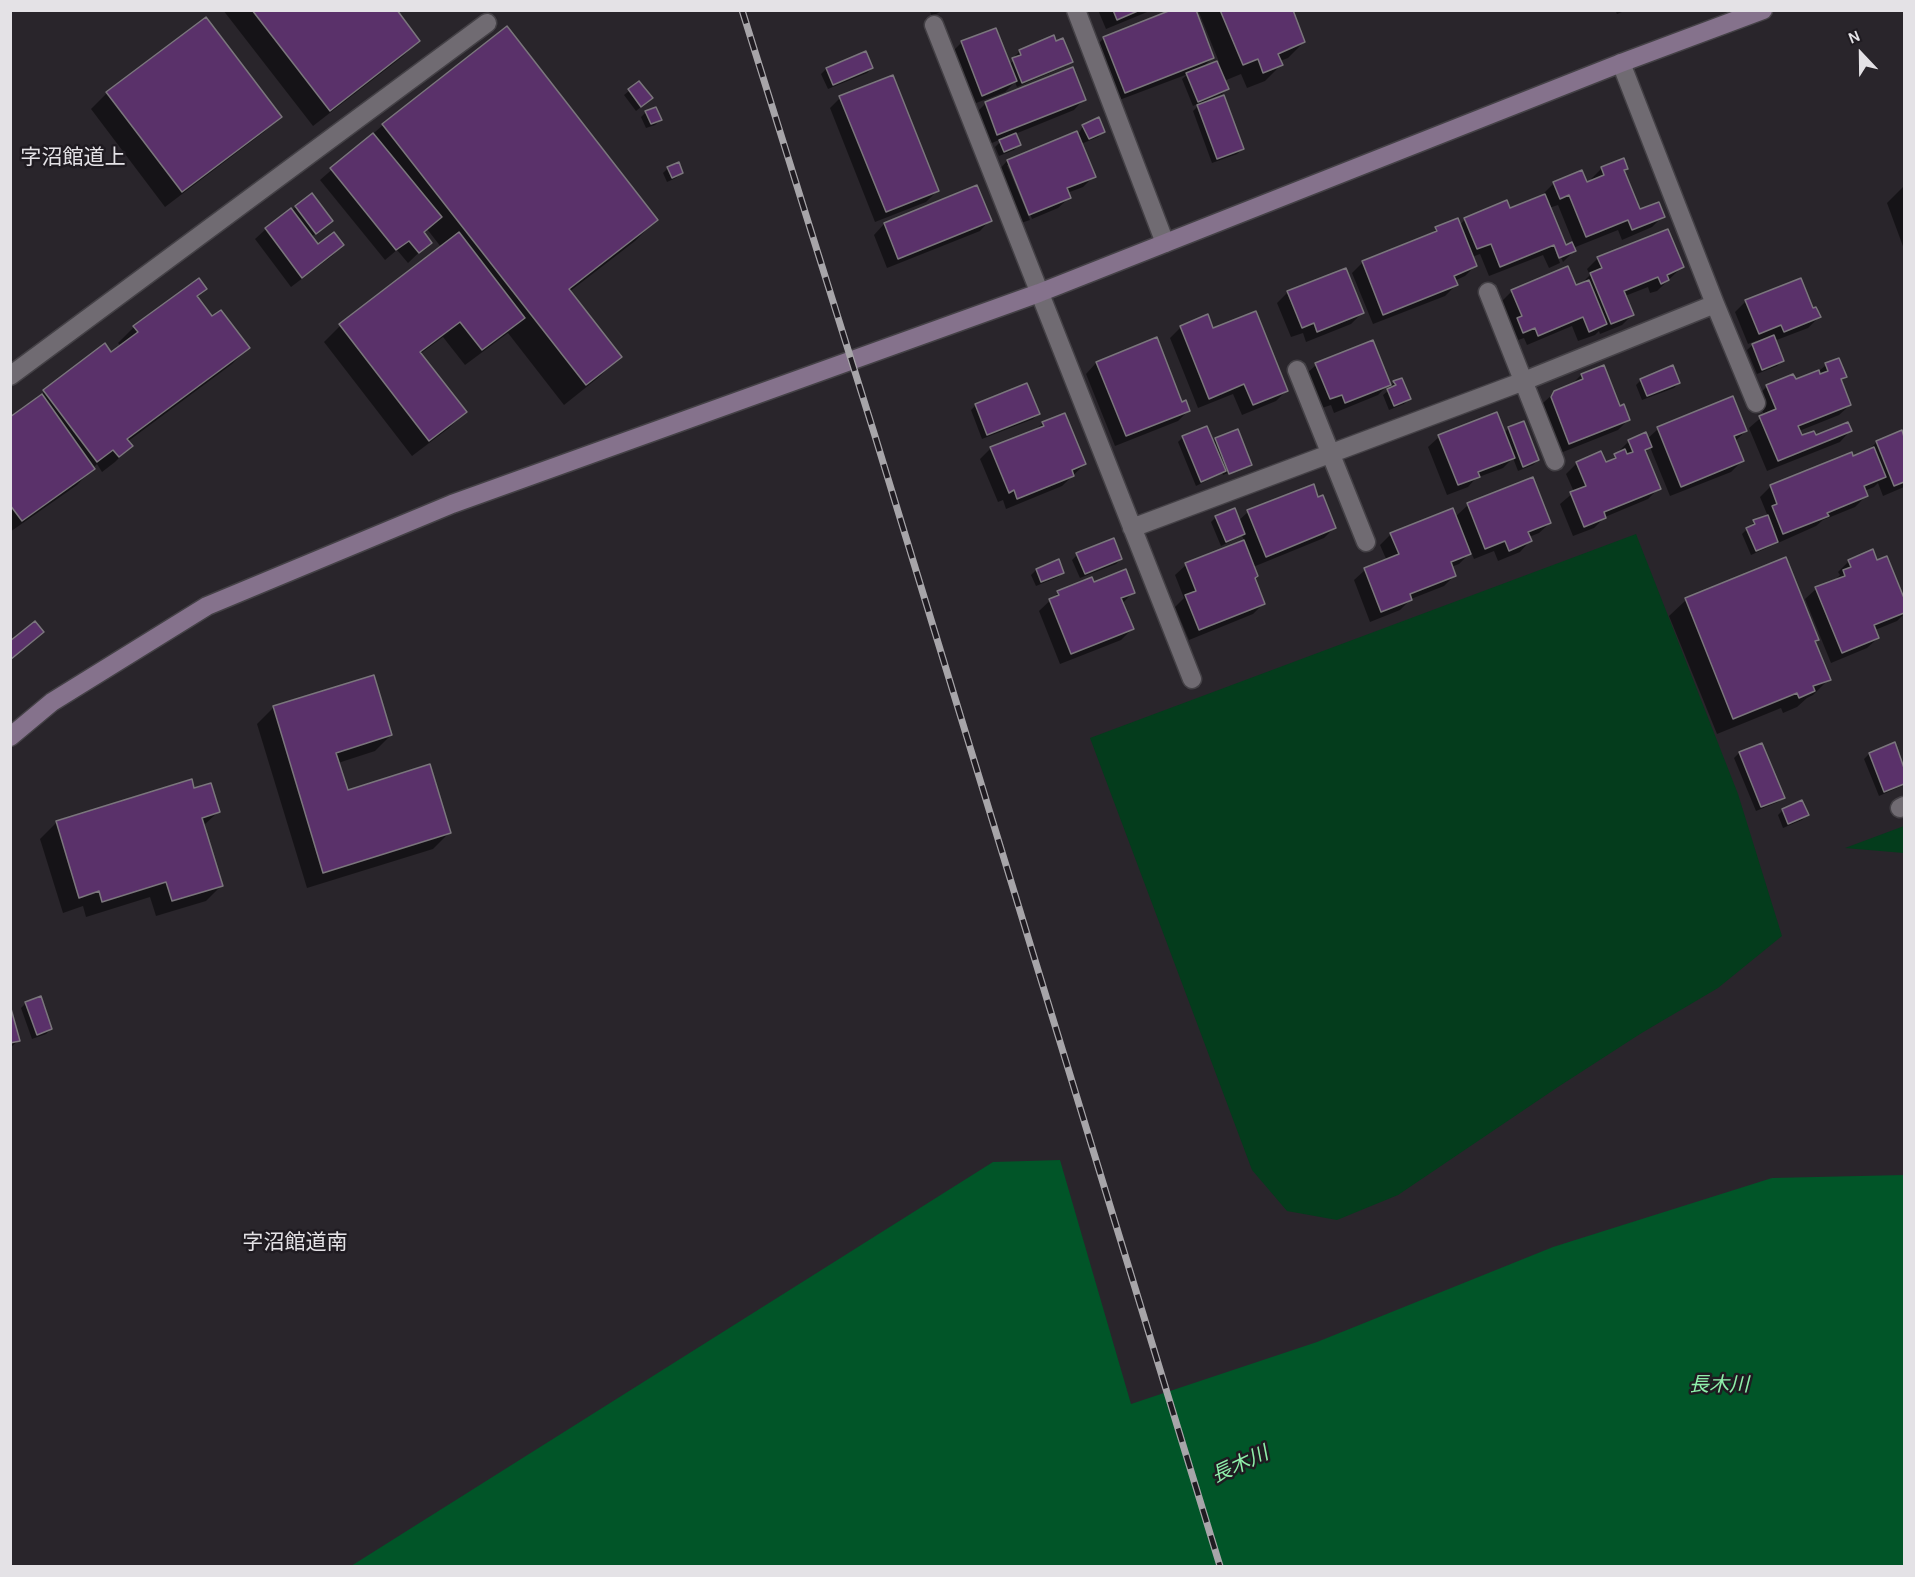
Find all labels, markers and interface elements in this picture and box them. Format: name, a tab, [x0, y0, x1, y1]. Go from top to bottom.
north arrow	[1831, 24, 1891, 84]
text: N	[1845, 26, 1863, 48]
district label: 字沼館道上	[21, 145, 125, 171]
district label: 字沼館道南	[243, 1230, 347, 1256]
water label: 長木川	[1689, 1373, 1749, 1397]
water label: 長木川	[1208, 1441, 1272, 1489]

